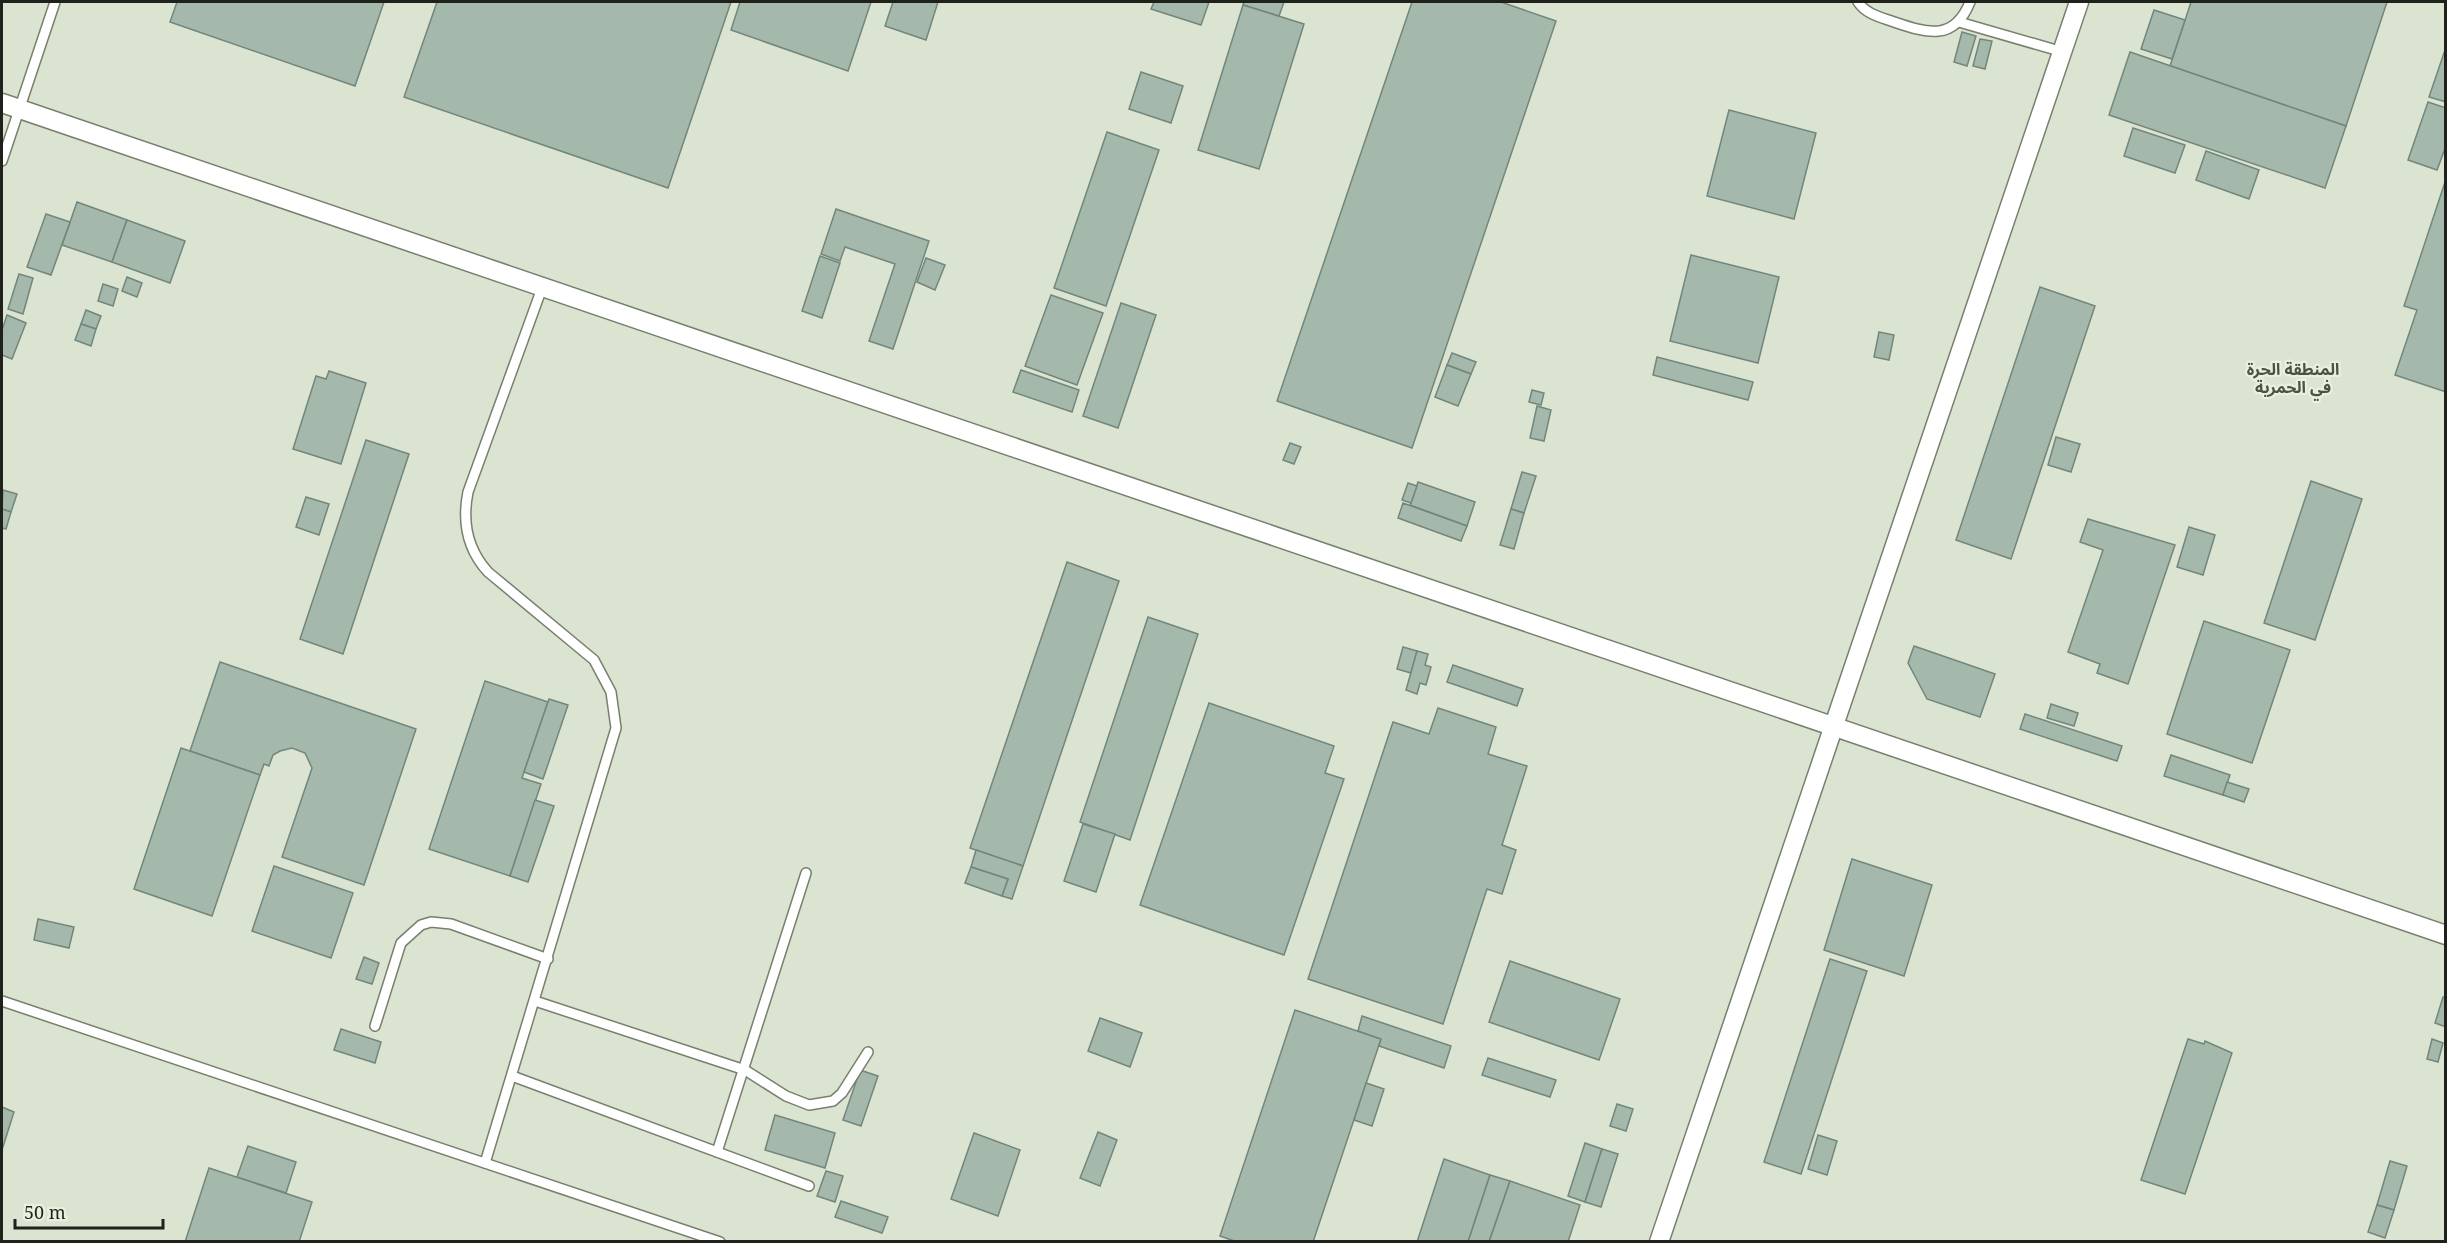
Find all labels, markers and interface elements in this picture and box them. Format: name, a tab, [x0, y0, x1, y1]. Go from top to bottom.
district label: المنطقة الحرة في الحمرية	[2247, 358, 2339, 401]
scale bar	[15, 1192, 164, 1230]
text: 50 m	[24, 1200, 66, 1224]

